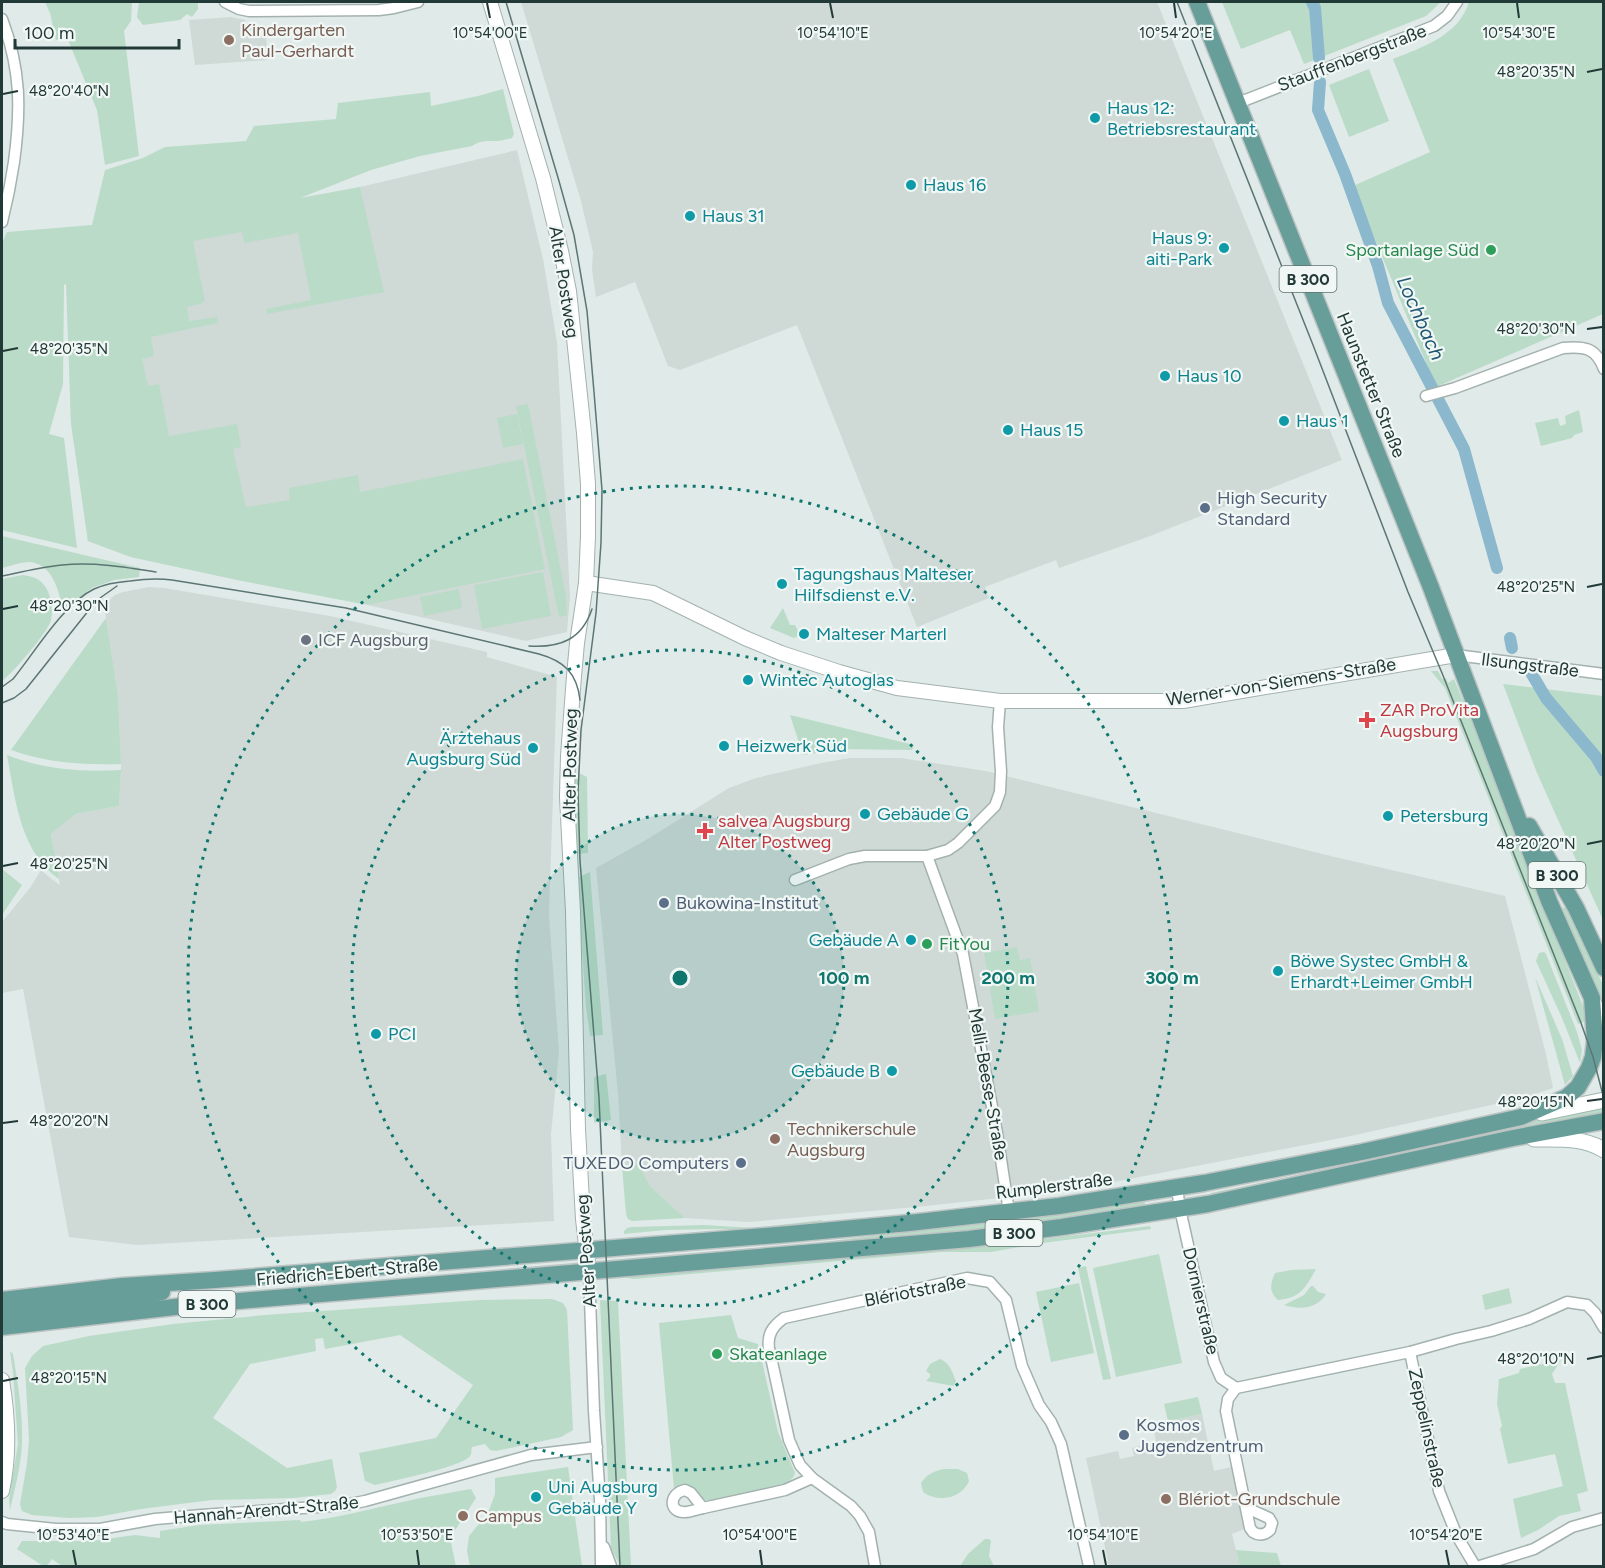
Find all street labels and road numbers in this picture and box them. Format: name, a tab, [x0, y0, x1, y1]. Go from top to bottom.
street label: Stauffenbergstraße	[1274, 19, 1430, 97]
street label: Alter Postweg	[544, 224, 584, 340]
road number: B 300	[1280, 266, 1336, 292]
street label: Haunstetter Straße	[1332, 309, 1410, 461]
street label: Ilsungstraße	[1480, 648, 1580, 682]
street label: Werner-von-Siemens-Straße	[1165, 653, 1398, 711]
street label: Alter Postweg	[558, 708, 582, 822]
road number: B 300	[1528, 862, 1586, 888]
street label: Melli-Beese-Straße	[964, 1006, 1012, 1162]
street label: Rumplerstraße	[994, 1168, 1114, 1204]
street label: Alter Postweg	[571, 1194, 601, 1308]
road number: B 300	[986, 1220, 1042, 1246]
street label: Dornierstraße	[1178, 1245, 1224, 1357]
street label: Friedrich-Ebert-Straße	[255, 1253, 439, 1291]
street label: Blériotstraße	[862, 1270, 968, 1312]
road number: B 300	[178, 1291, 236, 1317]
street label: Zeppelinstraße	[1404, 1366, 1450, 1490]
street label: Hannah-Arendt-Straße	[173, 1491, 360, 1529]

